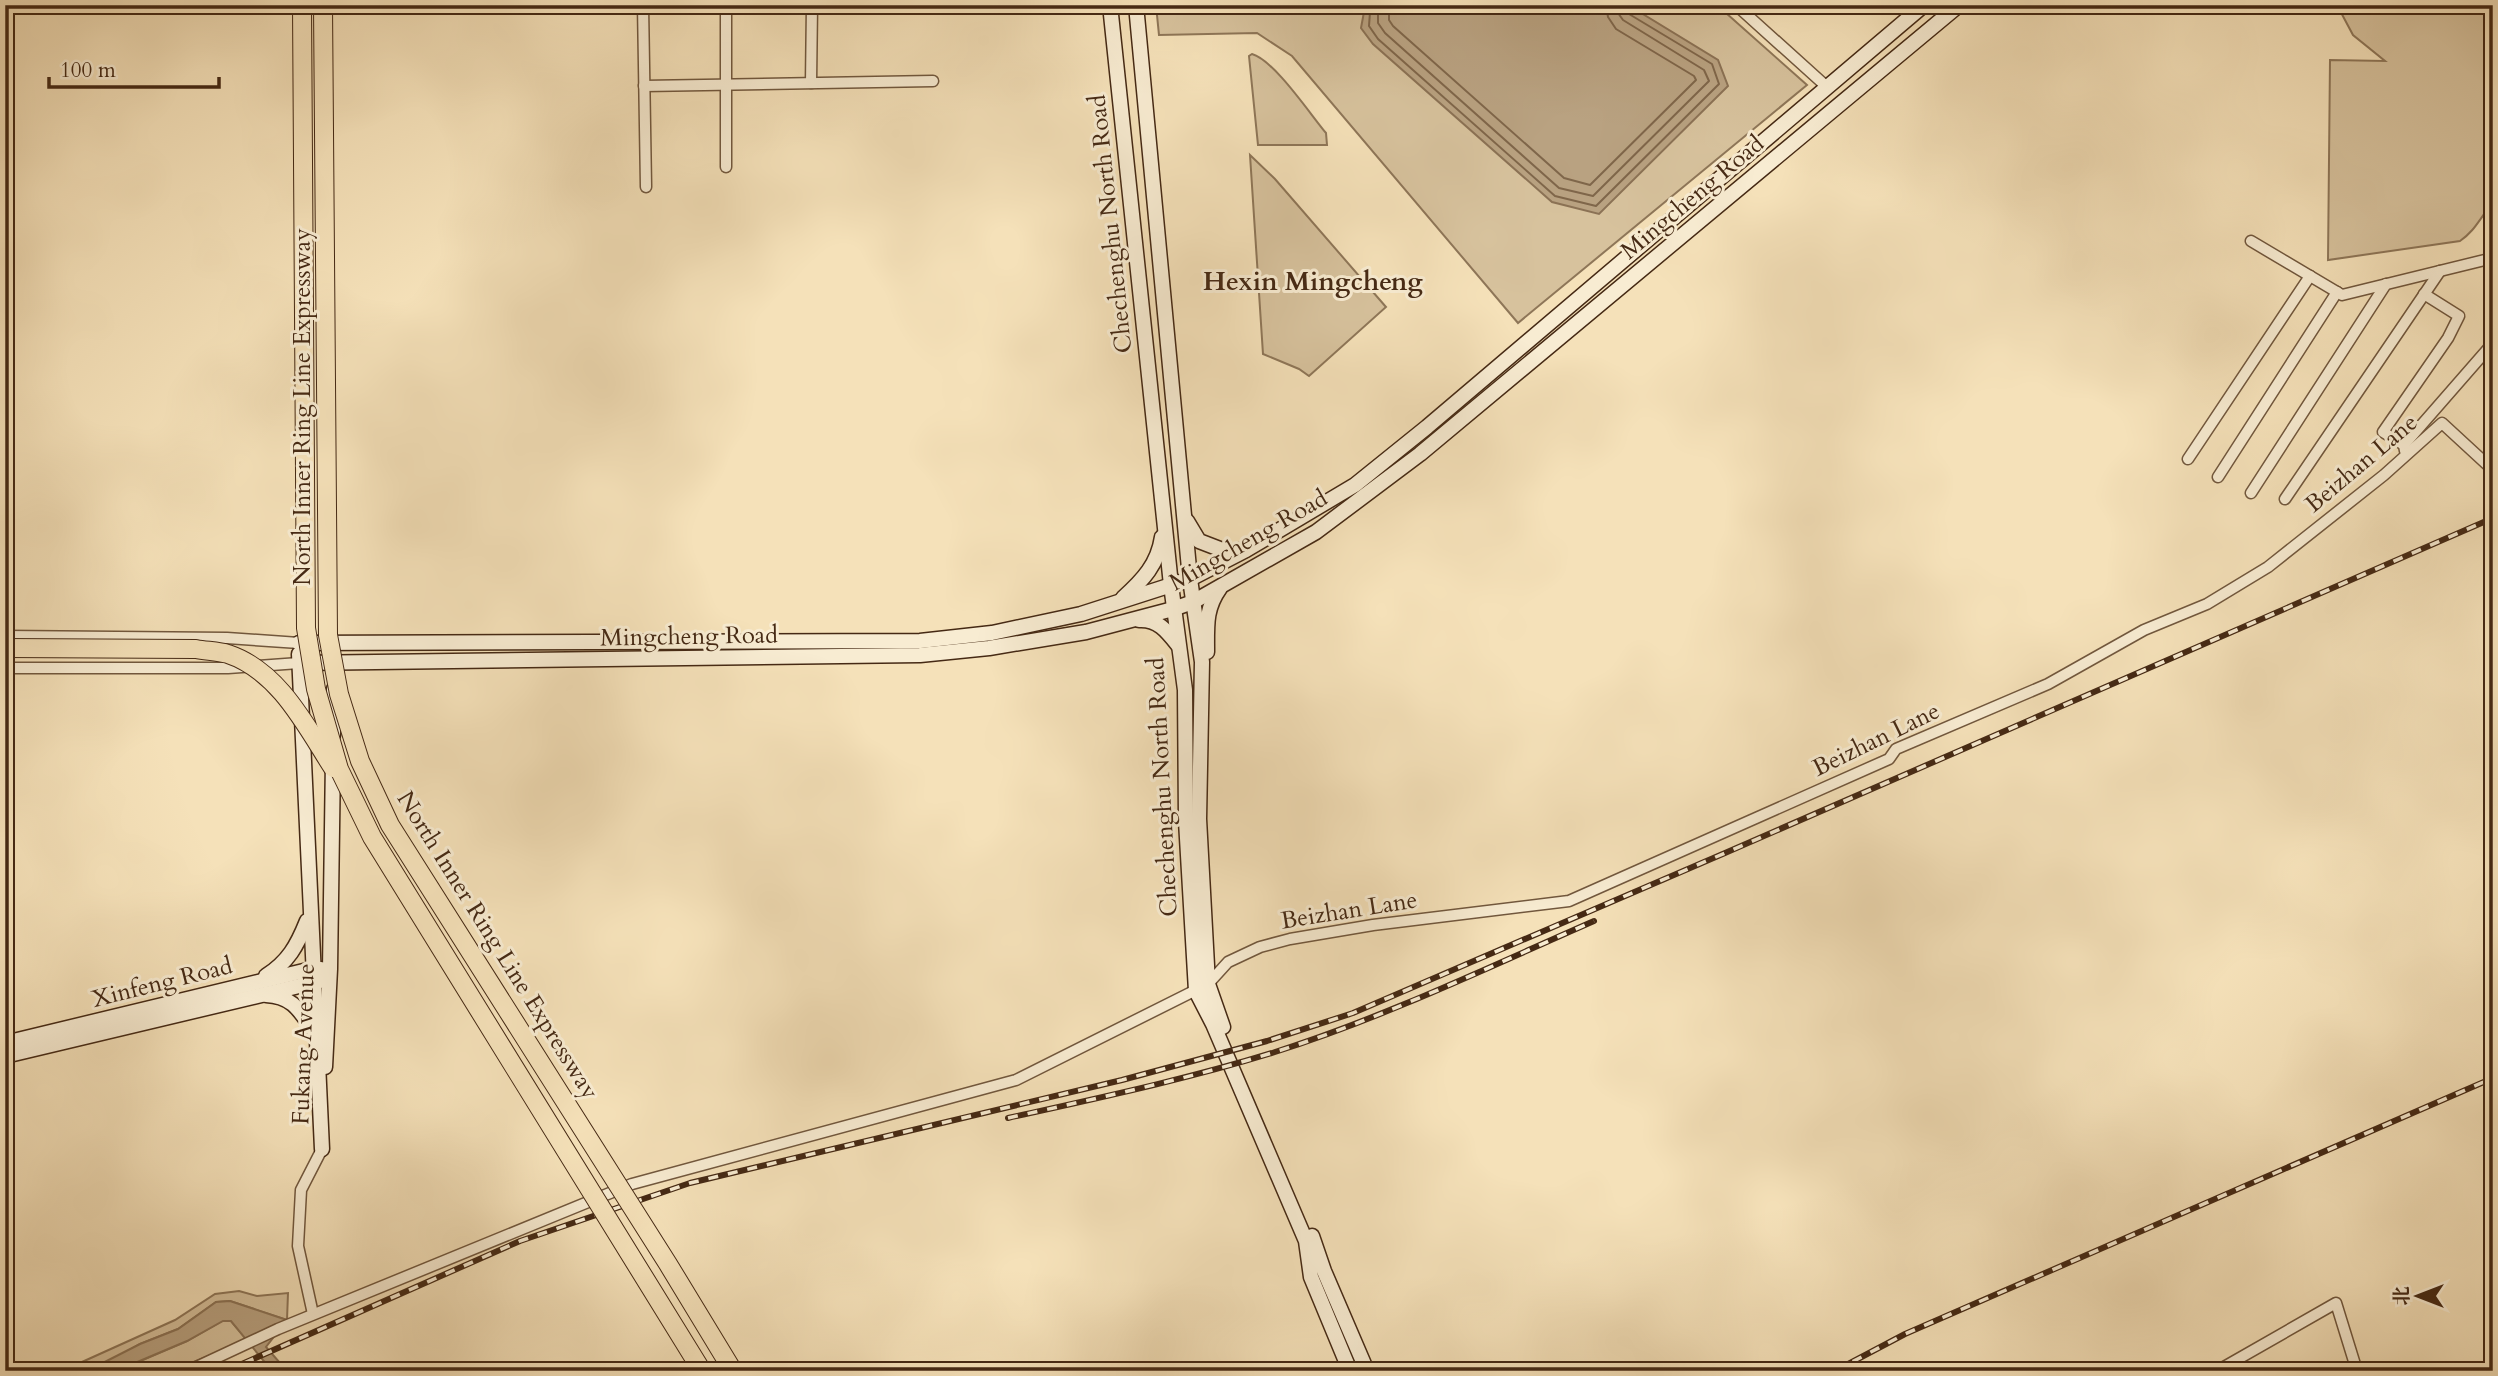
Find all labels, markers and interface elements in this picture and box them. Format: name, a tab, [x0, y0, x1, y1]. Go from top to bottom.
scale bar	[49, 46, 219, 90]
text: 100 m	[60, 56, 116, 85]
street label: Chechenghu North Road	[1081, 93, 1140, 355]
street label: Mingcheng Road	[1614, 127, 1771, 267]
street label: North Inner Ring Line Expressway	[286, 228, 319, 586]
district label: Hexin Mingcheng	[1203, 264, 1423, 299]
street label: Beizhan Lane	[2298, 406, 2425, 520]
street label: Mingcheng Road	[1163, 482, 1334, 599]
street label: Mingcheng Road	[600, 618, 778, 655]
street label: Chechenghu North Road	[1139, 656, 1186, 917]
street label: Beizhan Lane	[1807, 694, 1945, 784]
street label: North Inner Ring Line Expressway	[389, 785, 606, 1106]
street label: Beizhan Lane	[1278, 883, 1420, 938]
street label: Xinfeng Road	[88, 949, 236, 1016]
street label: Fukang Avenue	[284, 963, 323, 1125]
north arrow	[2382, 1260, 2452, 1330]
text: 北	[2389, 1286, 2415, 1306]

